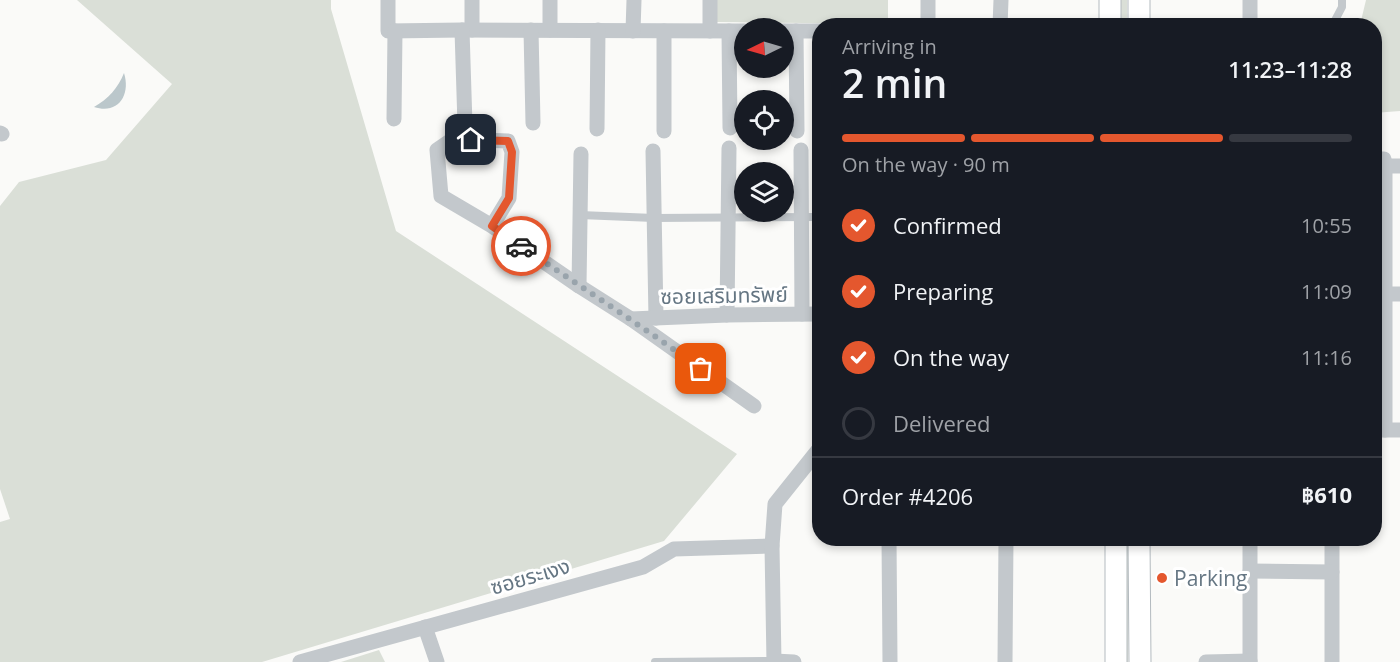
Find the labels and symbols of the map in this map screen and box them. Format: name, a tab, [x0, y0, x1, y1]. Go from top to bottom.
north arrow	[734, 18, 794, 78]
pin	[445, 114, 496, 165]
courier	[491, 216, 551, 276]
street label: ซอยเสริมทรัพย์	[660, 280, 788, 310]
pin	[675, 343, 726, 394]
street label: ซอยระเงง	[487, 551, 573, 601]
place label: Parking	[1174, 564, 1248, 592]
marker: Parking	[1155, 571, 1169, 585]

